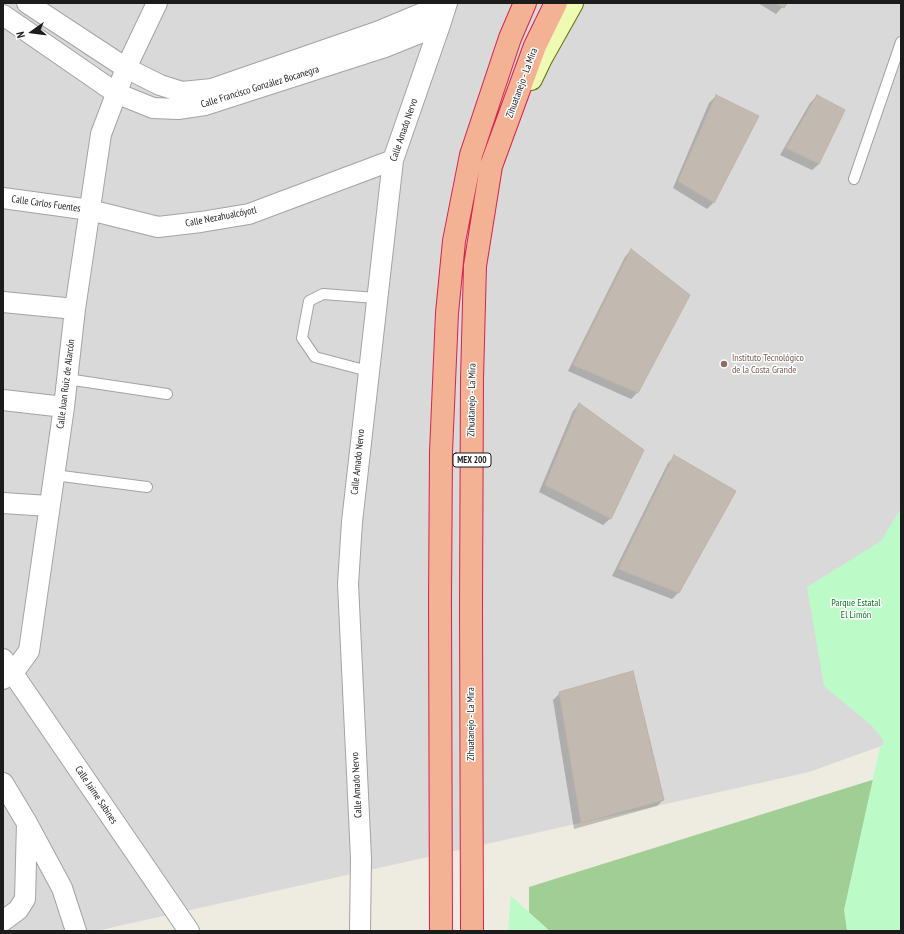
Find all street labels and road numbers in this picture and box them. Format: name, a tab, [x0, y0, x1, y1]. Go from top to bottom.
street label: Zihuatanejo - La Mira	[504, 46, 540, 120]
street label: Calle Francisco González Bocanegra	[199, 63, 321, 111]
street label: Calle Amado Nervo	[388, 97, 420, 163]
street label: Calle Carlos Fuentes	[11, 193, 81, 215]
street label: Calle Nezahualcóyotl	[184, 204, 258, 230]
street label: Calle Juan Ruiz de Alarcón	[55, 339, 77, 429]
street label: Zihuatanejo - La Mira	[465, 363, 479, 437]
street label: Calle Amado Nervo	[349, 429, 367, 495]
road number: MEX 200	[453, 453, 491, 467]
street label: Zihuatanejo - La Mira	[465, 687, 477, 761]
street label: Calle Amado Nervo	[349, 752, 365, 818]
street label: Calle Jaime Sabines	[72, 764, 120, 826]

